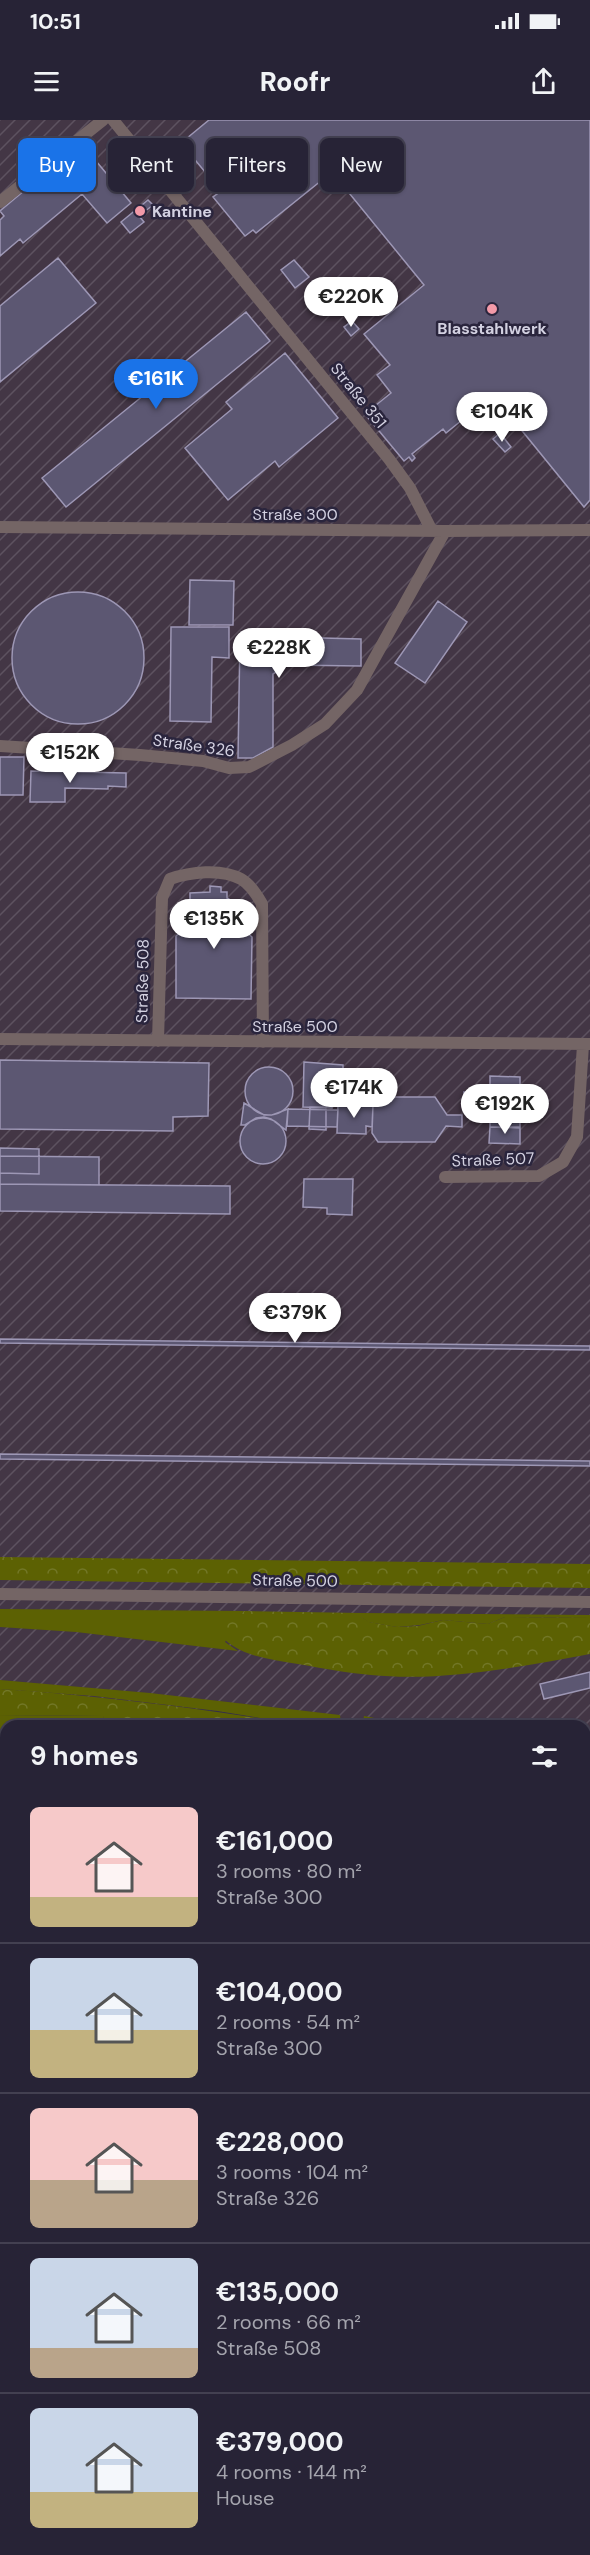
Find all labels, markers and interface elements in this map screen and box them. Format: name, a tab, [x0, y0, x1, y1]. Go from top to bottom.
text: 10:51	[30, 7, 81, 36]
text: Roofr	[260, 64, 330, 99]
icon: menu	[30, 65, 63, 98]
icon: share	[527, 65, 560, 98]
chip: Buy	[18, 138, 96, 192]
chip: Rent	[108, 138, 194, 192]
chip: Filters	[206, 138, 308, 192]
chip: New	[320, 138, 404, 192]
place label: Kantine	[152, 201, 212, 222]
marker: Kantine	[133, 204, 147, 218]
pin: €220K	[309, 277, 393, 328]
text: €220K	[318, 283, 384, 309]
marker: Blasstahlwerk	[485, 302, 499, 316]
place label: Blasstahlwerk	[437, 318, 547, 339]
street label: Straße 351	[326, 358, 391, 432]
pin: €161K	[114, 359, 198, 410]
text: €161K	[128, 365, 184, 391]
pin: €104K	[460, 392, 544, 443]
text: €104K	[470, 398, 534, 424]
street label: Straße 300	[252, 504, 338, 525]
pin: €228K	[237, 628, 321, 679]
text: €228K	[247, 634, 311, 660]
street label: Straße 326	[152, 729, 236, 762]
pin: €152K	[28, 733, 112, 784]
text: €152K	[40, 739, 100, 765]
pin: €135K	[172, 899, 256, 950]
text: €135K	[184, 905, 244, 931]
street label: Straße 508	[131, 939, 154, 1023]
street label: Straße 500	[252, 1016, 338, 1037]
pin: €174K	[312, 1068, 396, 1119]
text: €174K	[325, 1074, 383, 1100]
pin: €192K	[463, 1084, 547, 1135]
text: €192K	[475, 1090, 535, 1116]
street label: Straße 507	[451, 1148, 535, 1171]
pin: €379K	[253, 1293, 337, 1344]
text: €379K	[263, 1299, 327, 1325]
street label: Straße 500	[252, 1569, 338, 1592]
text: 9 homes	[30, 1739, 139, 1773]
icon: filters	[528, 1740, 561, 1773]
text: €161,000	[216, 1824, 333, 1858]
icon: home	[78, 1831, 150, 1903]
text: 3 rooms · 80 m²	[216, 1858, 362, 1884]
text: Straße 300	[216, 1884, 323, 1910]
text: €104,000	[216, 1975, 343, 2009]
icon: home	[78, 1982, 150, 2054]
text: 2 rooms · 54 m²	[216, 2009, 360, 2035]
text: Straße 300	[216, 2035, 323, 2061]
text: €228,000	[216, 2125, 344, 2159]
icon: home	[78, 2132, 150, 2204]
text: 3 rooms · 104 m²	[216, 2159, 368, 2185]
text: Straße 326	[216, 2185, 319, 2211]
text: €135,000	[216, 2275, 339, 2309]
icon: home	[78, 2282, 150, 2354]
text: 2 rooms · 66 m²	[216, 2309, 361, 2335]
text: Straße 508	[216, 2335, 321, 2361]
text: €379,000	[216, 2425, 344, 2459]
icon: home	[78, 2432, 150, 2504]
text: 4 rooms · 144 m²	[216, 2459, 367, 2485]
text: House	[216, 2485, 274, 2511]

